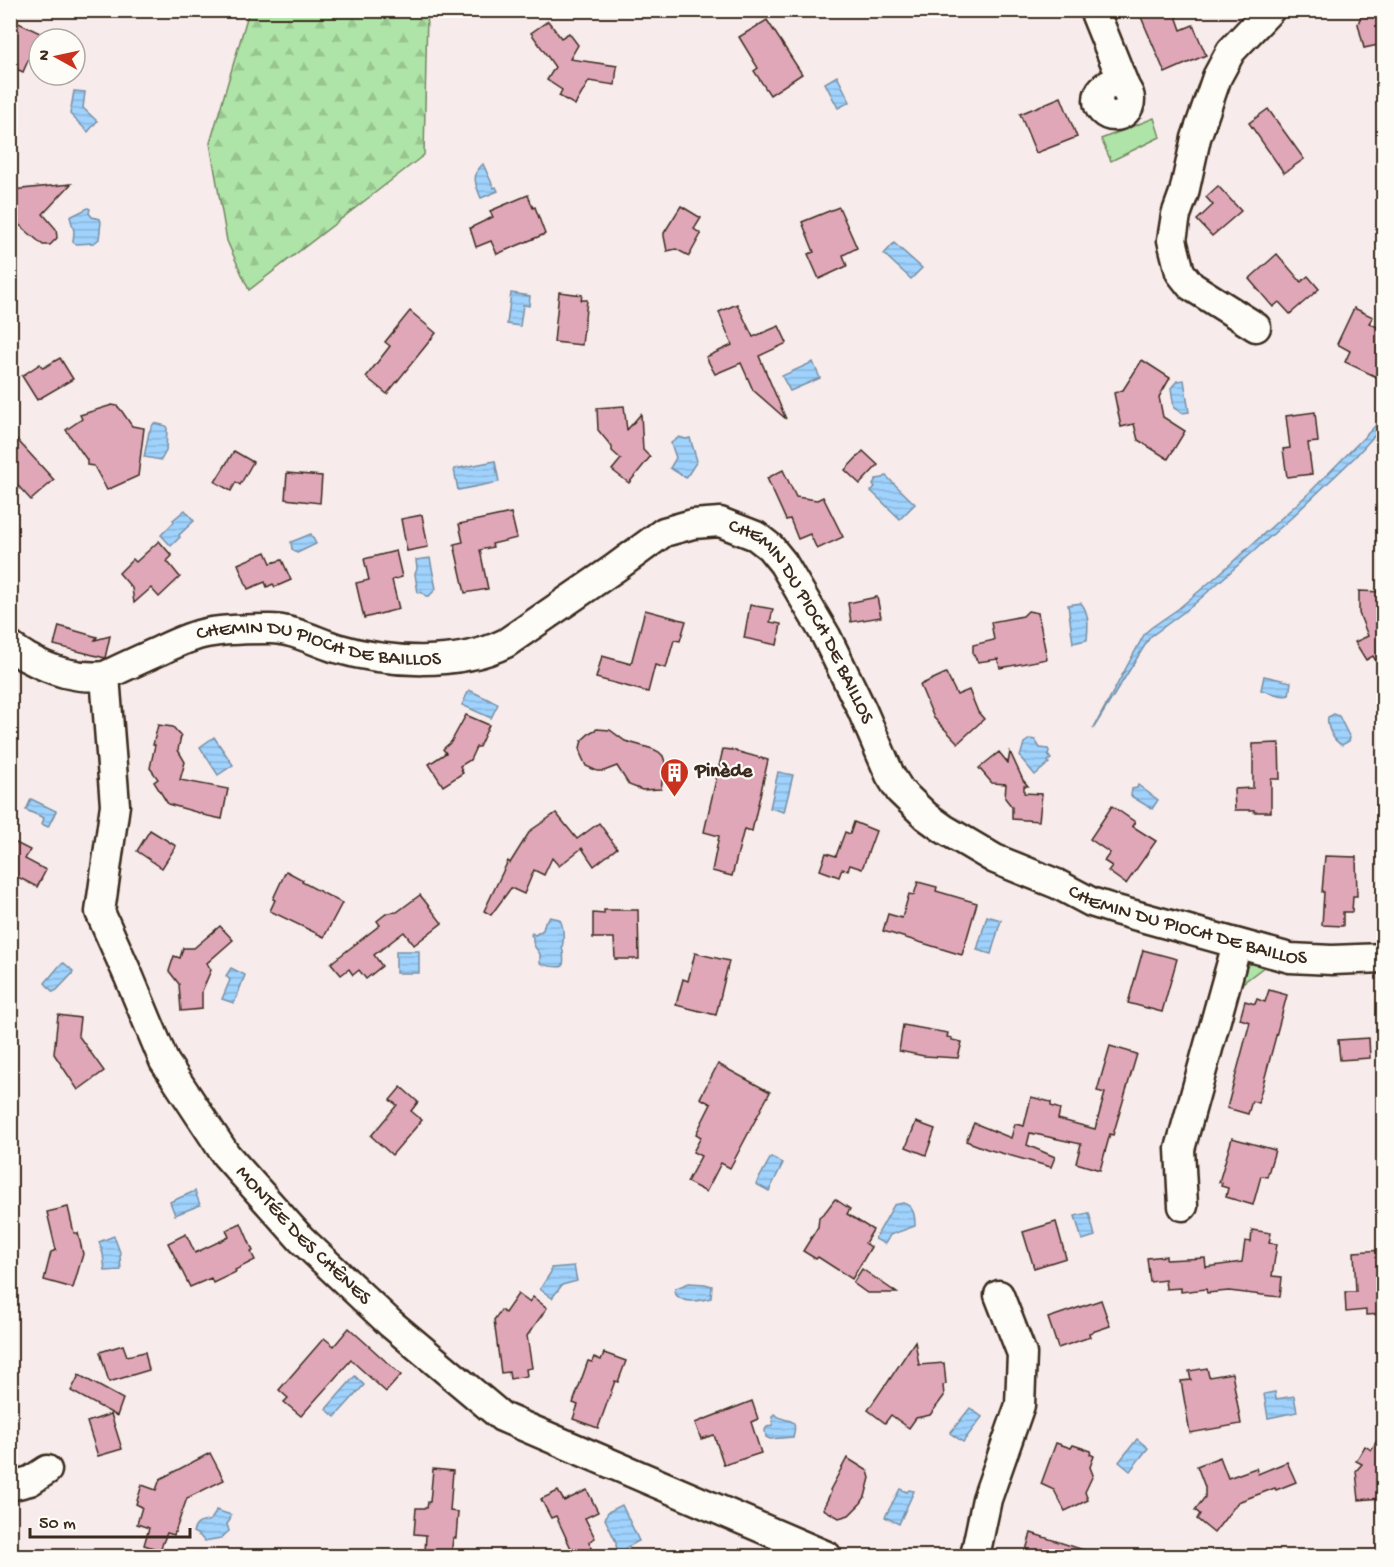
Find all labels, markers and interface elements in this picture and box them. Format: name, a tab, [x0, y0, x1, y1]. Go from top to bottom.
north arrow	[27, 27, 87, 87]
text: N	[35, 48, 56, 62]
street label: CHEMIN DU PIOCH DE BAILLOS	[725, 515, 878, 728]
street label: CHEMIN DU PIOCH DE BAILLOS	[194, 617, 442, 672]
building icon: Pinède	[658, 756, 690, 798]
place label: Pinède	[694, 761, 753, 784]
street label: CHEMIN DU PIOCH DE BAILLOS	[1064, 880, 1308, 970]
street label: MONTÉE DES CHÊNES	[230, 1162, 376, 1311]
scale bar	[30, 1501, 190, 1539]
text: 50 m	[39, 1514, 76, 1535]

